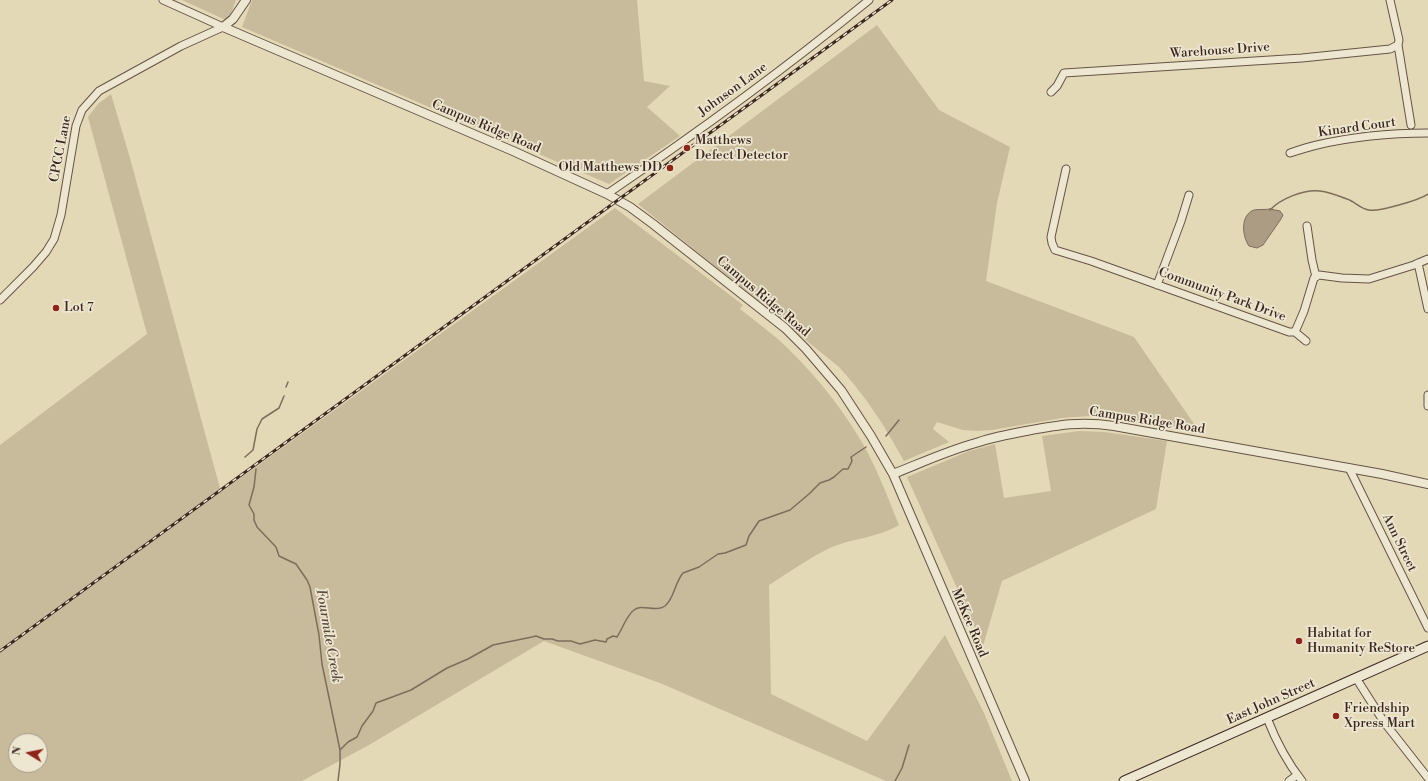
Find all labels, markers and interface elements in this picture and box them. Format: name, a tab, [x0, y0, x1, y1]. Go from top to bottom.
street label: Warehouse Drive	[1170, 40, 1270, 62]
street label: Johnson Lane	[696, 60, 770, 120]
street label: Campus Ridge Road	[429, 97, 543, 157]
street label: CPCC Lane	[47, 114, 75, 184]
street label: Kinard Court	[1317, 115, 1397, 141]
place label: Matthews Defect Detector	[695, 133, 788, 164]
marker: Matthews Defect Detector	[682, 143, 692, 153]
place label: Old Matthews DD	[558, 160, 662, 176]
marker: Old Matthews DD	[665, 163, 675, 173]
street label: Campus Ridge Road	[713, 253, 813, 341]
street label: Community Park Drive	[1156, 265, 1288, 325]
place label: Lot 7	[64, 300, 94, 316]
marker: Lot 7	[51, 303, 61, 313]
street label: Campus Ridge Road	[1088, 404, 1206, 438]
street label: Ann Street	[1378, 512, 1420, 574]
street label: McKee Road	[947, 586, 991, 660]
water label: Fourmile Creek	[311, 588, 345, 684]
place label: Habitat for Humanity ReStore	[1307, 626, 1415, 657]
marker: Habitat for Humanity ReStore	[1294, 636, 1304, 646]
street label: East John Street	[1224, 676, 1318, 728]
place label: Friendship Xpress Mart	[1344, 701, 1415, 732]
marker: Friendship Xpress Mart	[1331, 711, 1341, 721]
north arrow	[8, 733, 48, 773]
text: N	[10, 746, 25, 757]

